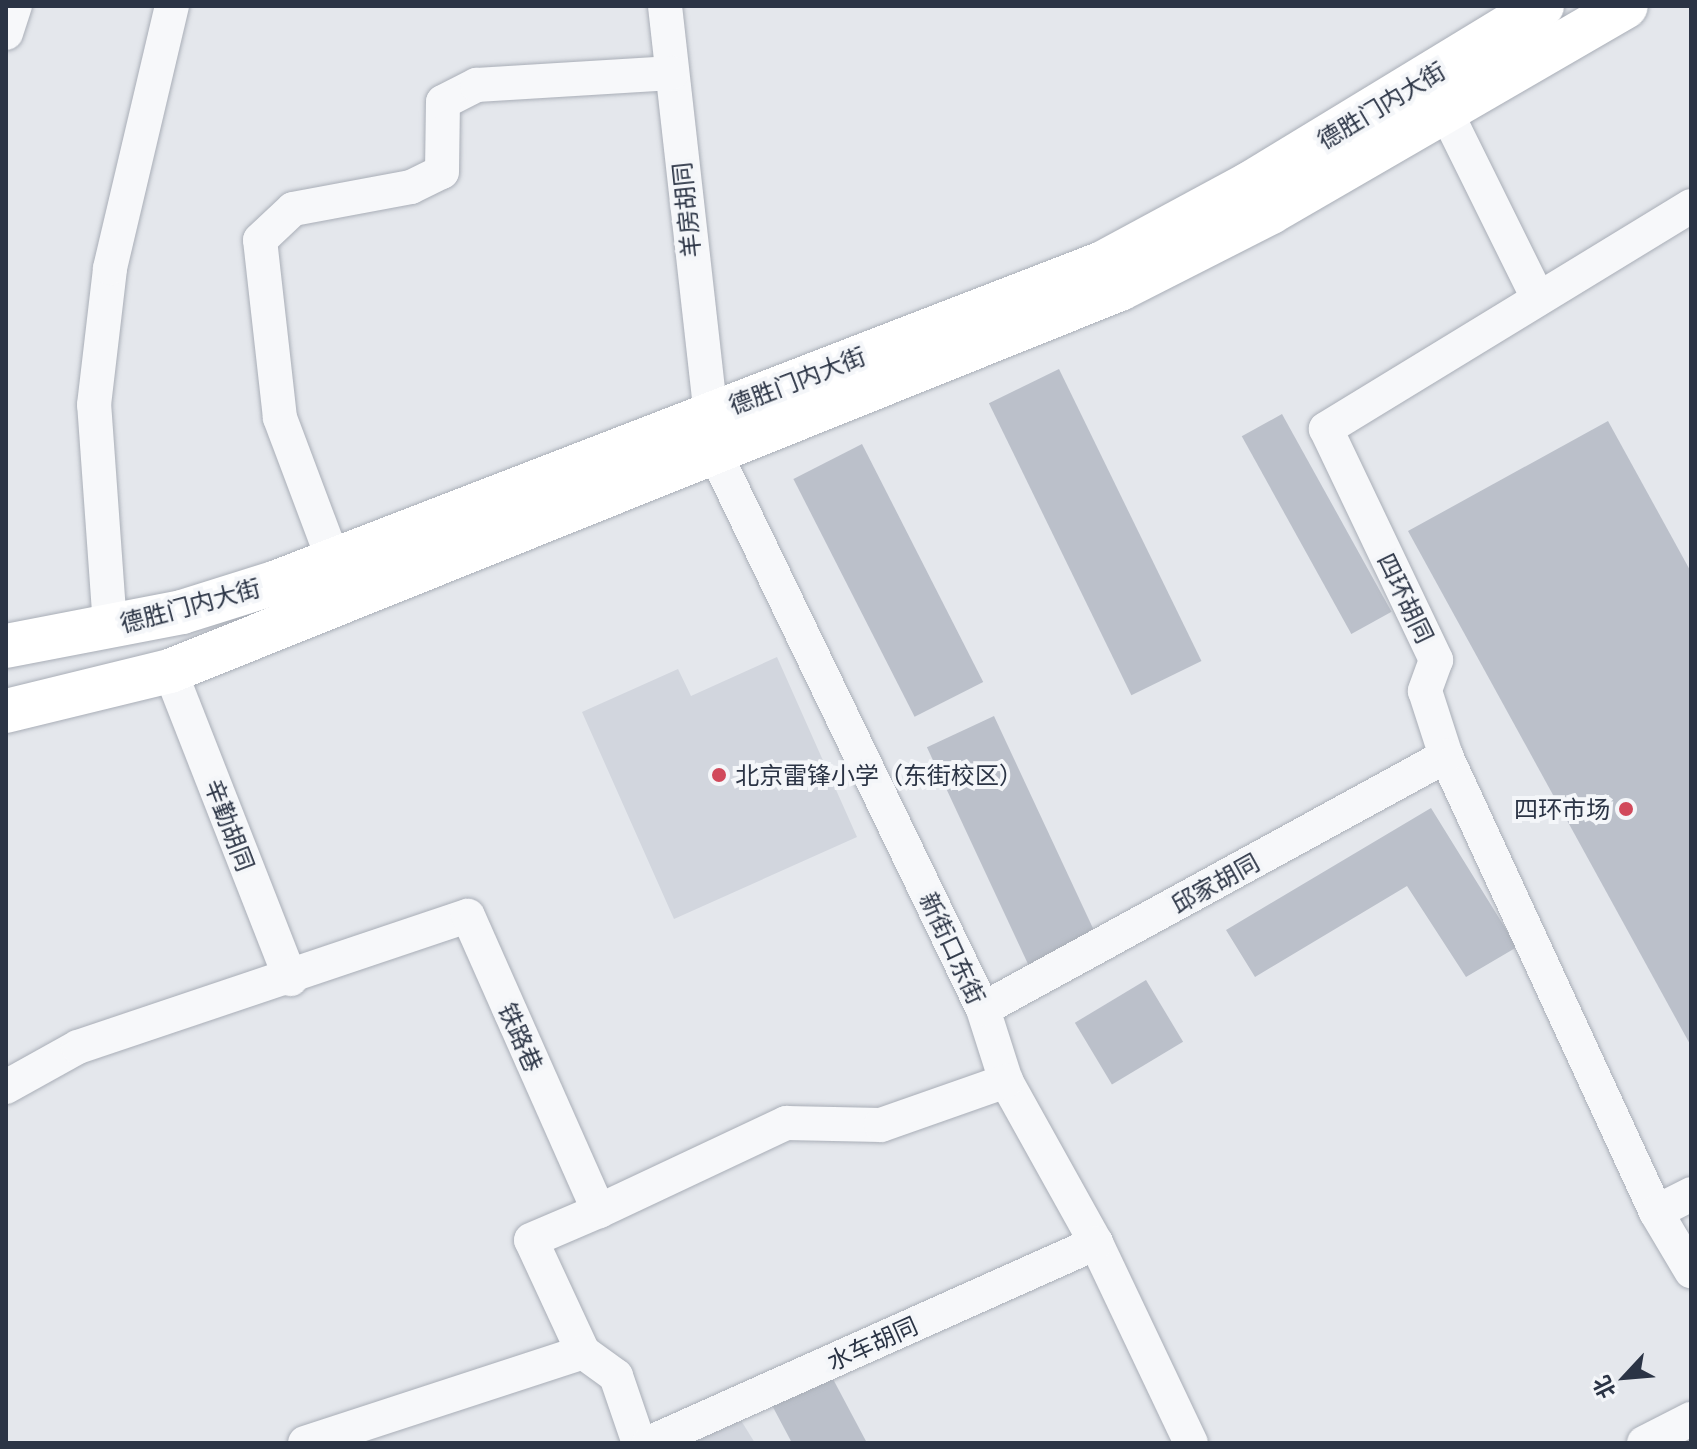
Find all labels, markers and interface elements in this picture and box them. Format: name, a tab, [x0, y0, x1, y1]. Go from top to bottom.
street label: 德胜门内大街	[1312, 56, 1450, 154]
street label: 羊房胡同	[667, 161, 705, 259]
street label: 德胜门内大街	[725, 341, 869, 419]
street label: 四环胡同	[1372, 549, 1440, 647]
street label: 德胜门内大街	[117, 572, 263, 638]
place label: 北京雷锋小学（东街校区）	[735, 761, 1023, 789]
marker: 北京雷锋小学（东街校区）	[710, 766, 728, 784]
street label: 辛勤胡同	[199, 775, 261, 875]
place label: 四环市场	[1514, 795, 1610, 823]
marker: 四环市场	[1617, 800, 1635, 818]
street label: 邱家胡同	[1166, 847, 1264, 919]
street label: 新街口东街	[915, 888, 991, 1008]
street label: 铁路巷	[493, 998, 549, 1076]
street label: 水车胡同	[822, 1310, 922, 1376]
north arrow	[1585, 1337, 1665, 1417]
text: 北	[1587, 1372, 1620, 1403]

